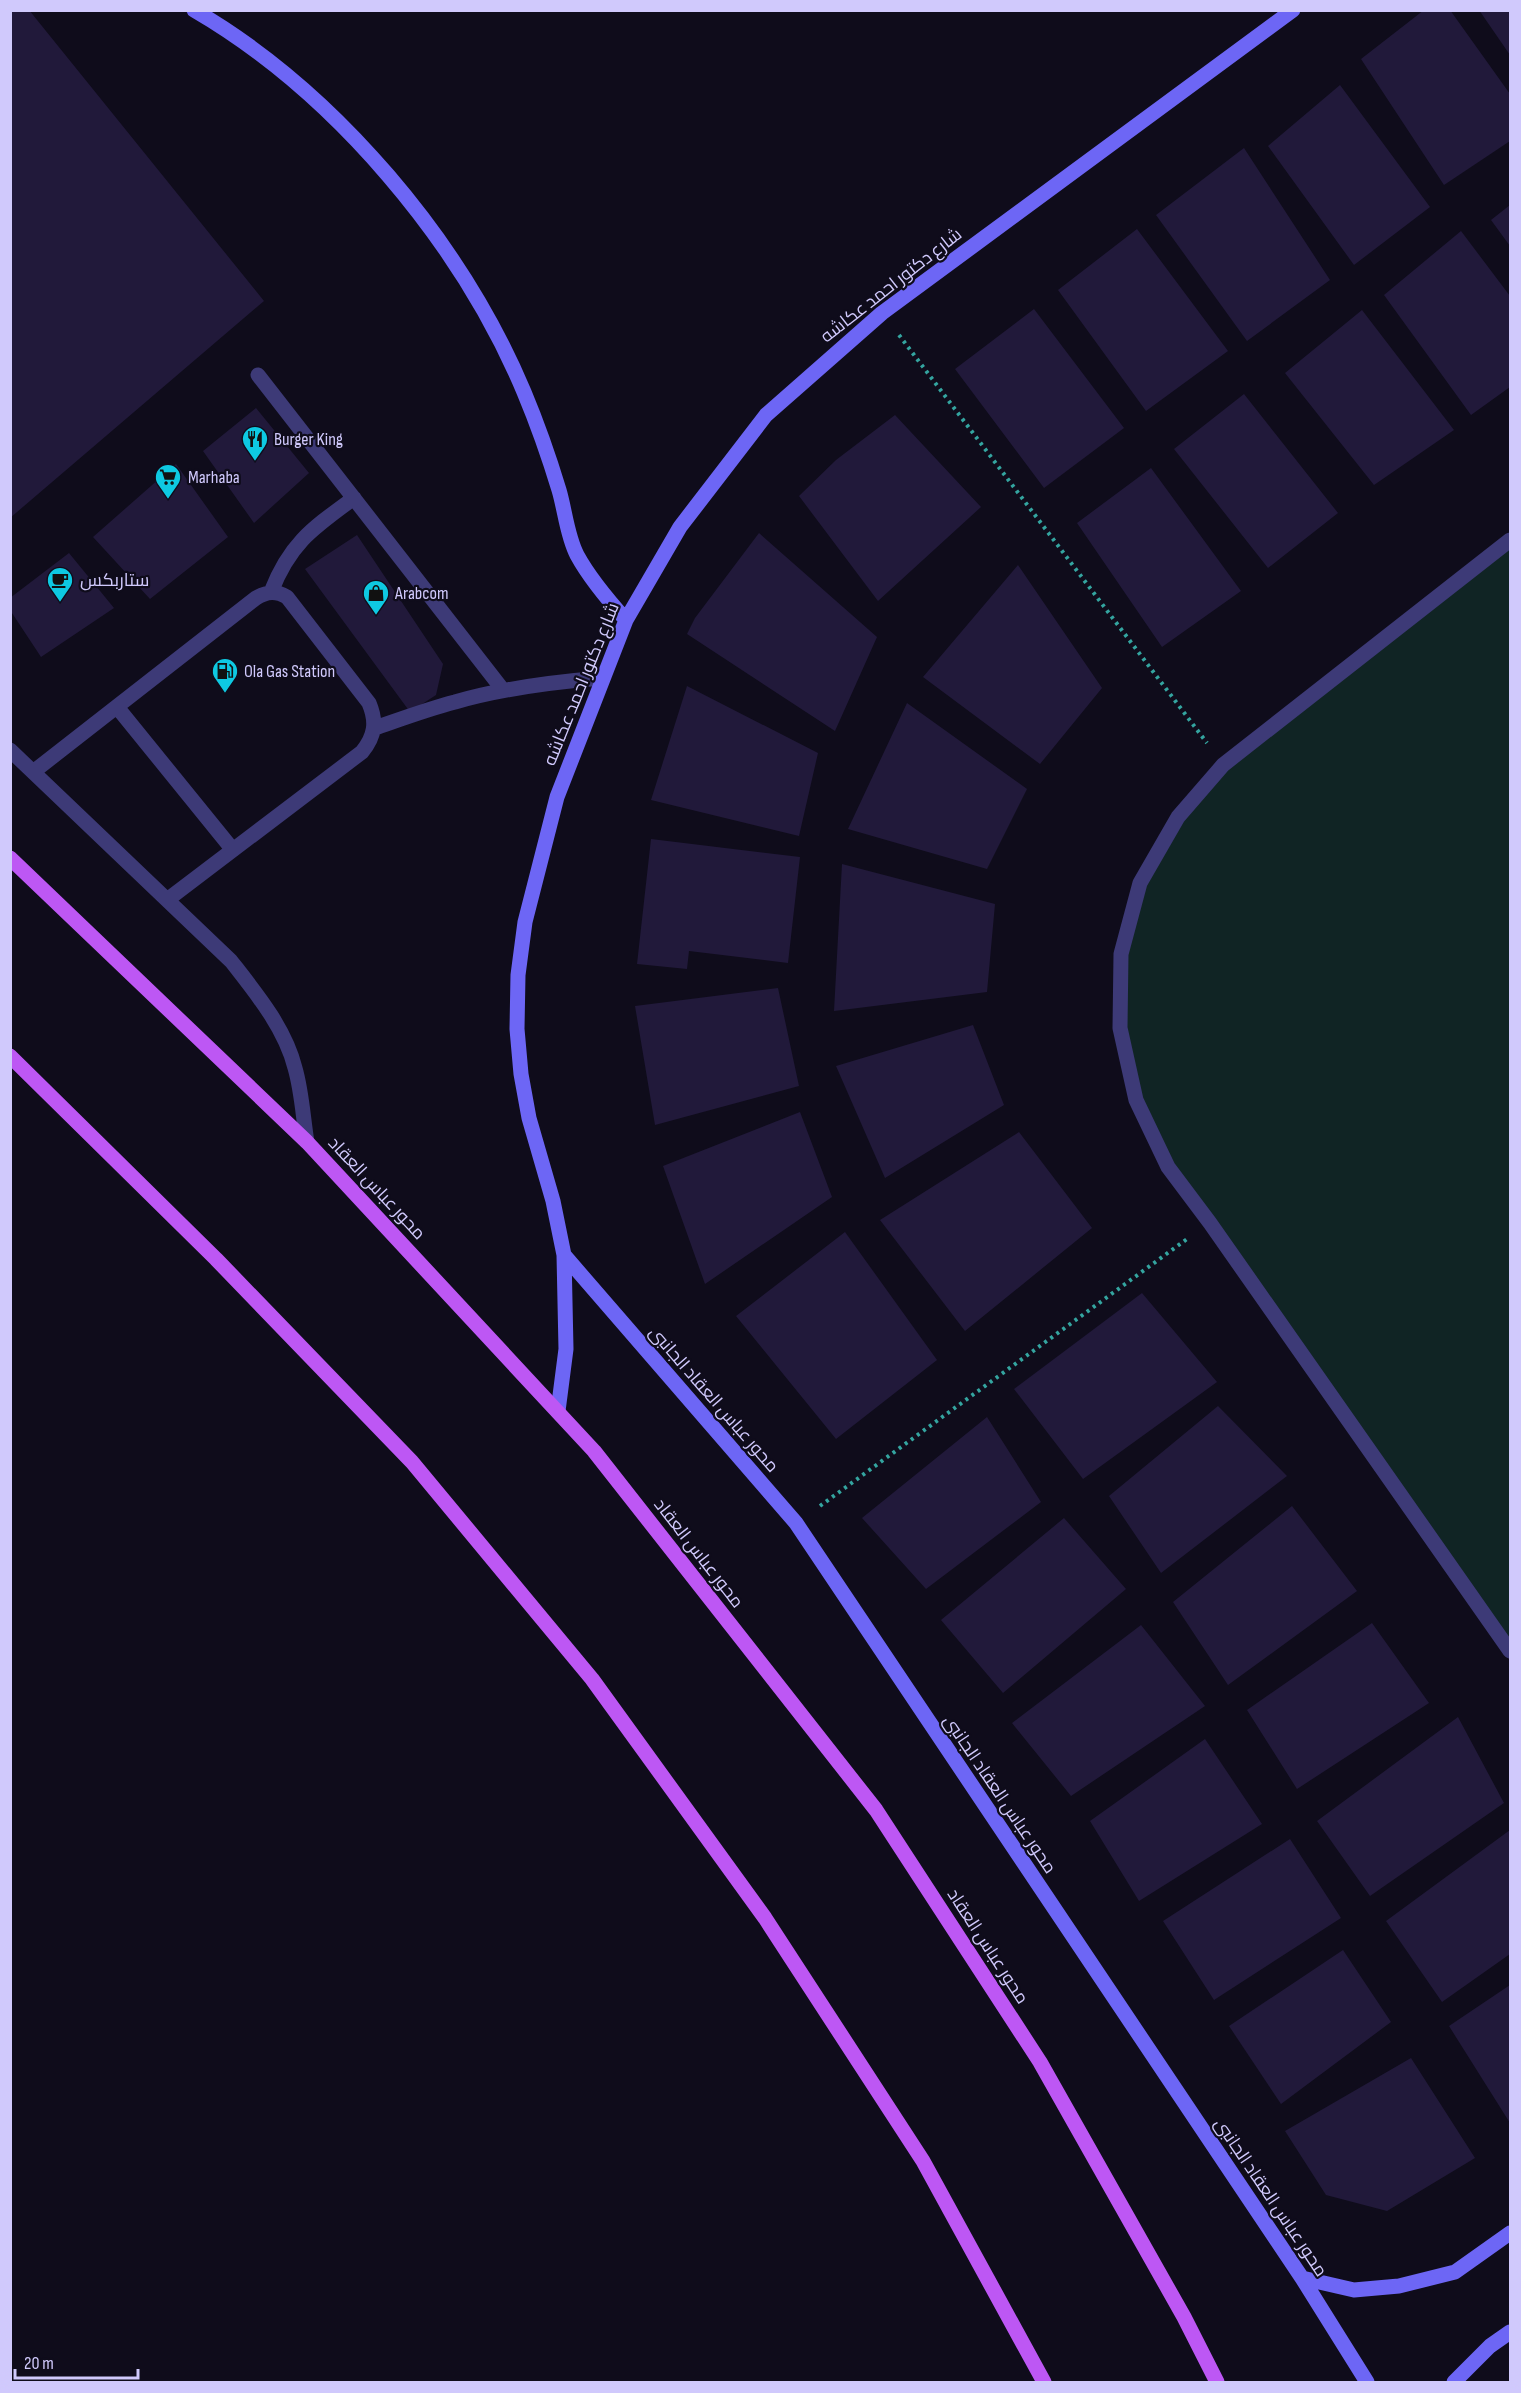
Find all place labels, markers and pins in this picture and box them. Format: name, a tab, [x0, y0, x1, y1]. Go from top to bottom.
restaurant icon: Burger King	[240, 424, 270, 462]
place label: Burger King	[274, 429, 343, 450]
supermarket icon: Marhaba	[153, 462, 183, 500]
place label: Marhaba	[188, 467, 240, 488]
cafe icon: ستاربكس	[45, 565, 75, 603]
place label: ستاربكس	[80, 570, 149, 591]
shop icon: Arabcom	[361, 578, 391, 616]
place label: Arabcom	[394, 583, 448, 604]
fuel station icon: Ola Gas Station	[210, 656, 240, 694]
place label: Ola Gas Station	[244, 661, 335, 682]

